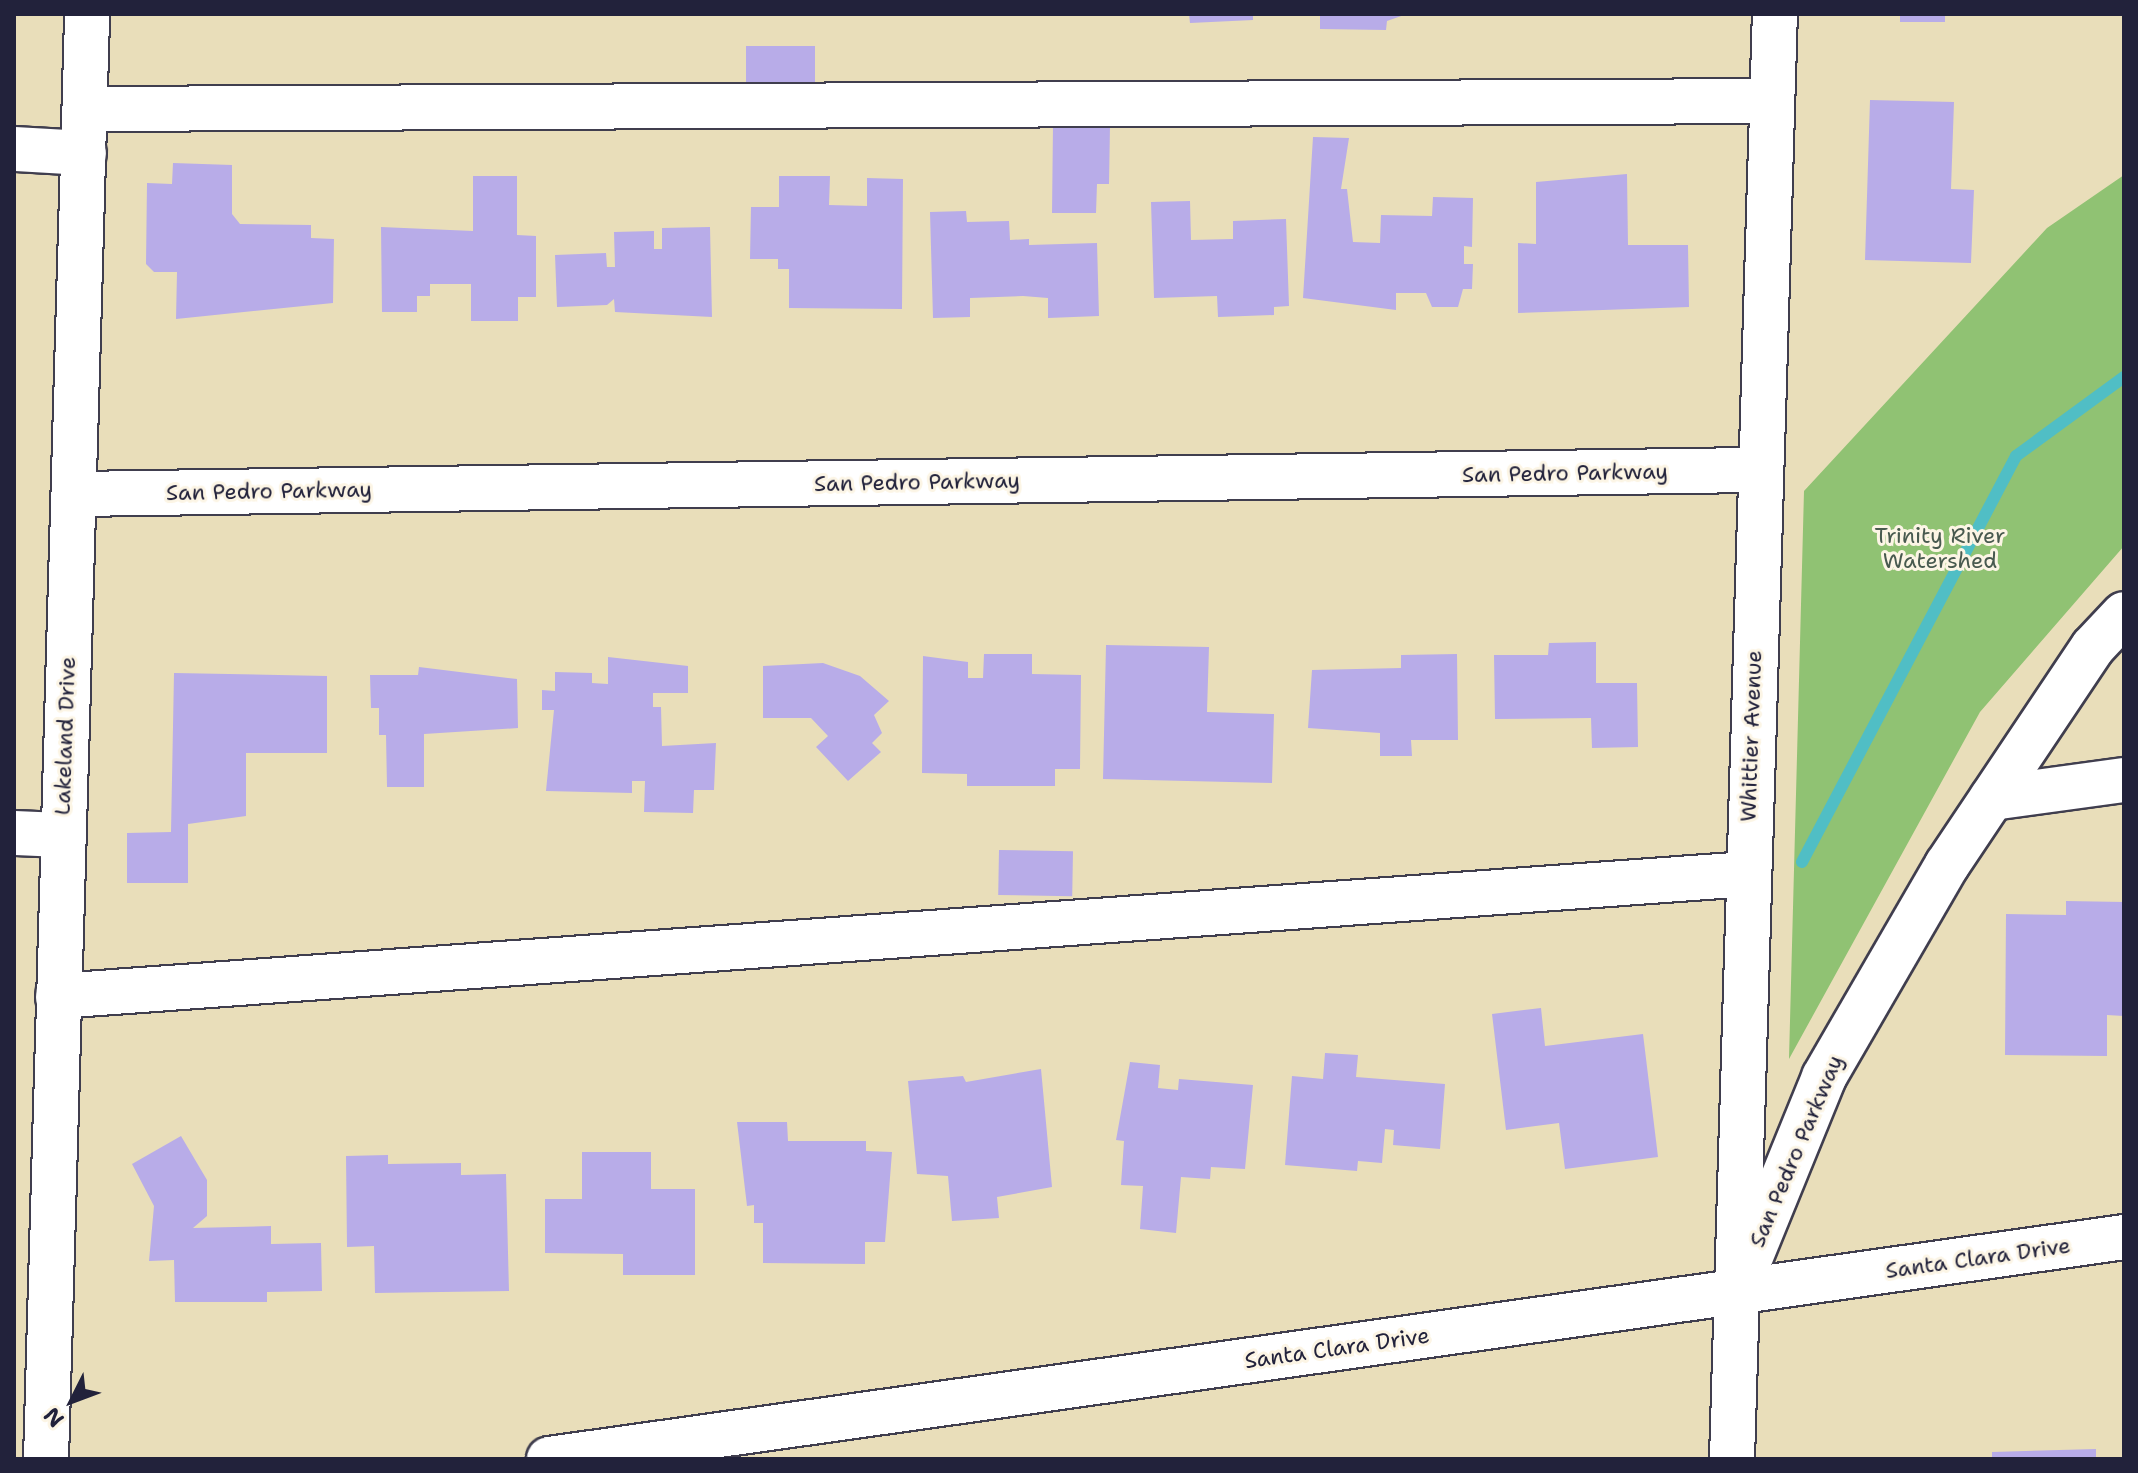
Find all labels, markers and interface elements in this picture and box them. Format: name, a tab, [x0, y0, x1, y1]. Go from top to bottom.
street label: San Pedro Parkway	[1462, 458, 1668, 488]
street label: San Pedro Parkway	[814, 467, 1020, 497]
street label: San Pedro Parkway	[166, 476, 372, 506]
park label: Trinity River Watershed	[1875, 522, 2005, 574]
street label: Whittier Avenue	[1735, 650, 1767, 822]
street label: Lakeland Drive	[49, 656, 81, 816]
street label: San Pedro Parkway	[1744, 1051, 1848, 1251]
street label: Santa Clara Drive	[1884, 1232, 2072, 1284]
street label: Santa Clara Drive	[1243, 1322, 1431, 1374]
north arrow	[32, 1361, 112, 1441]
text: N	[37, 1401, 70, 1434]

